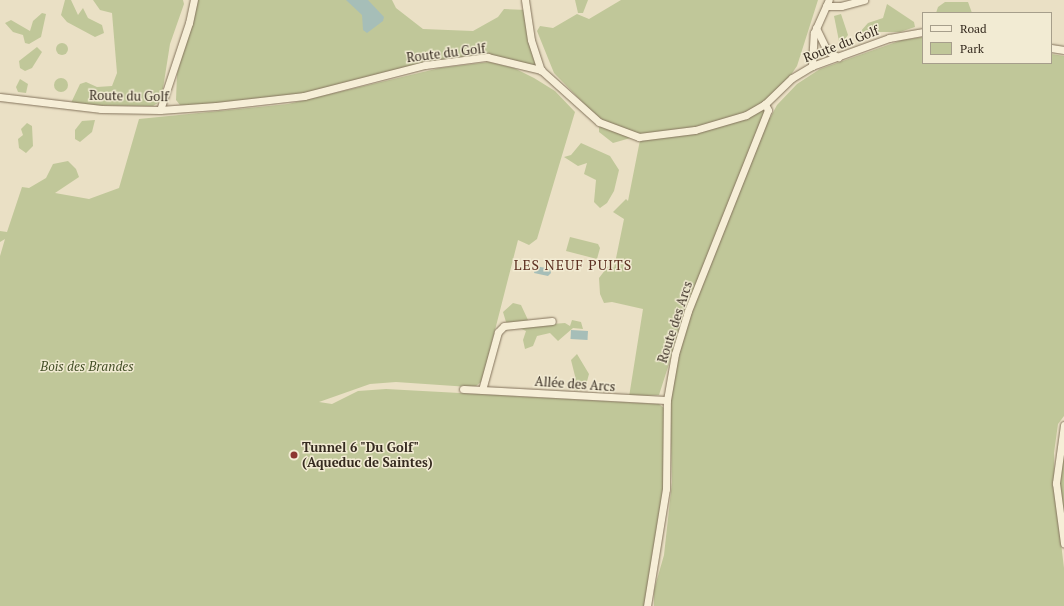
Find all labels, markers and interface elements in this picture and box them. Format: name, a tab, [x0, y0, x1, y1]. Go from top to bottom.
legend	[922, 12, 1052, 64]
text: Road	[960, 21, 987, 36]
street label: Route du Golf	[801, 22, 881, 66]
street label: Route du Golf	[406, 40, 486, 66]
text: Park	[960, 41, 984, 56]
street label: Route du Golf	[89, 88, 169, 104]
district label: LES NEUF PUITS	[514, 257, 632, 273]
street label: Route des Arcs	[654, 279, 696, 365]
park label: Bois des Brandes	[40, 358, 134, 374]
street label: Allée des Arcs	[534, 373, 616, 395]
place label: Tunnel 6 "Du Golf" (Aqueduc de Saintes)	[302, 440, 433, 471]
marker: Tunnel 6 "Du Golf" (Aqueduc de Saintes)	[289, 450, 299, 460]

